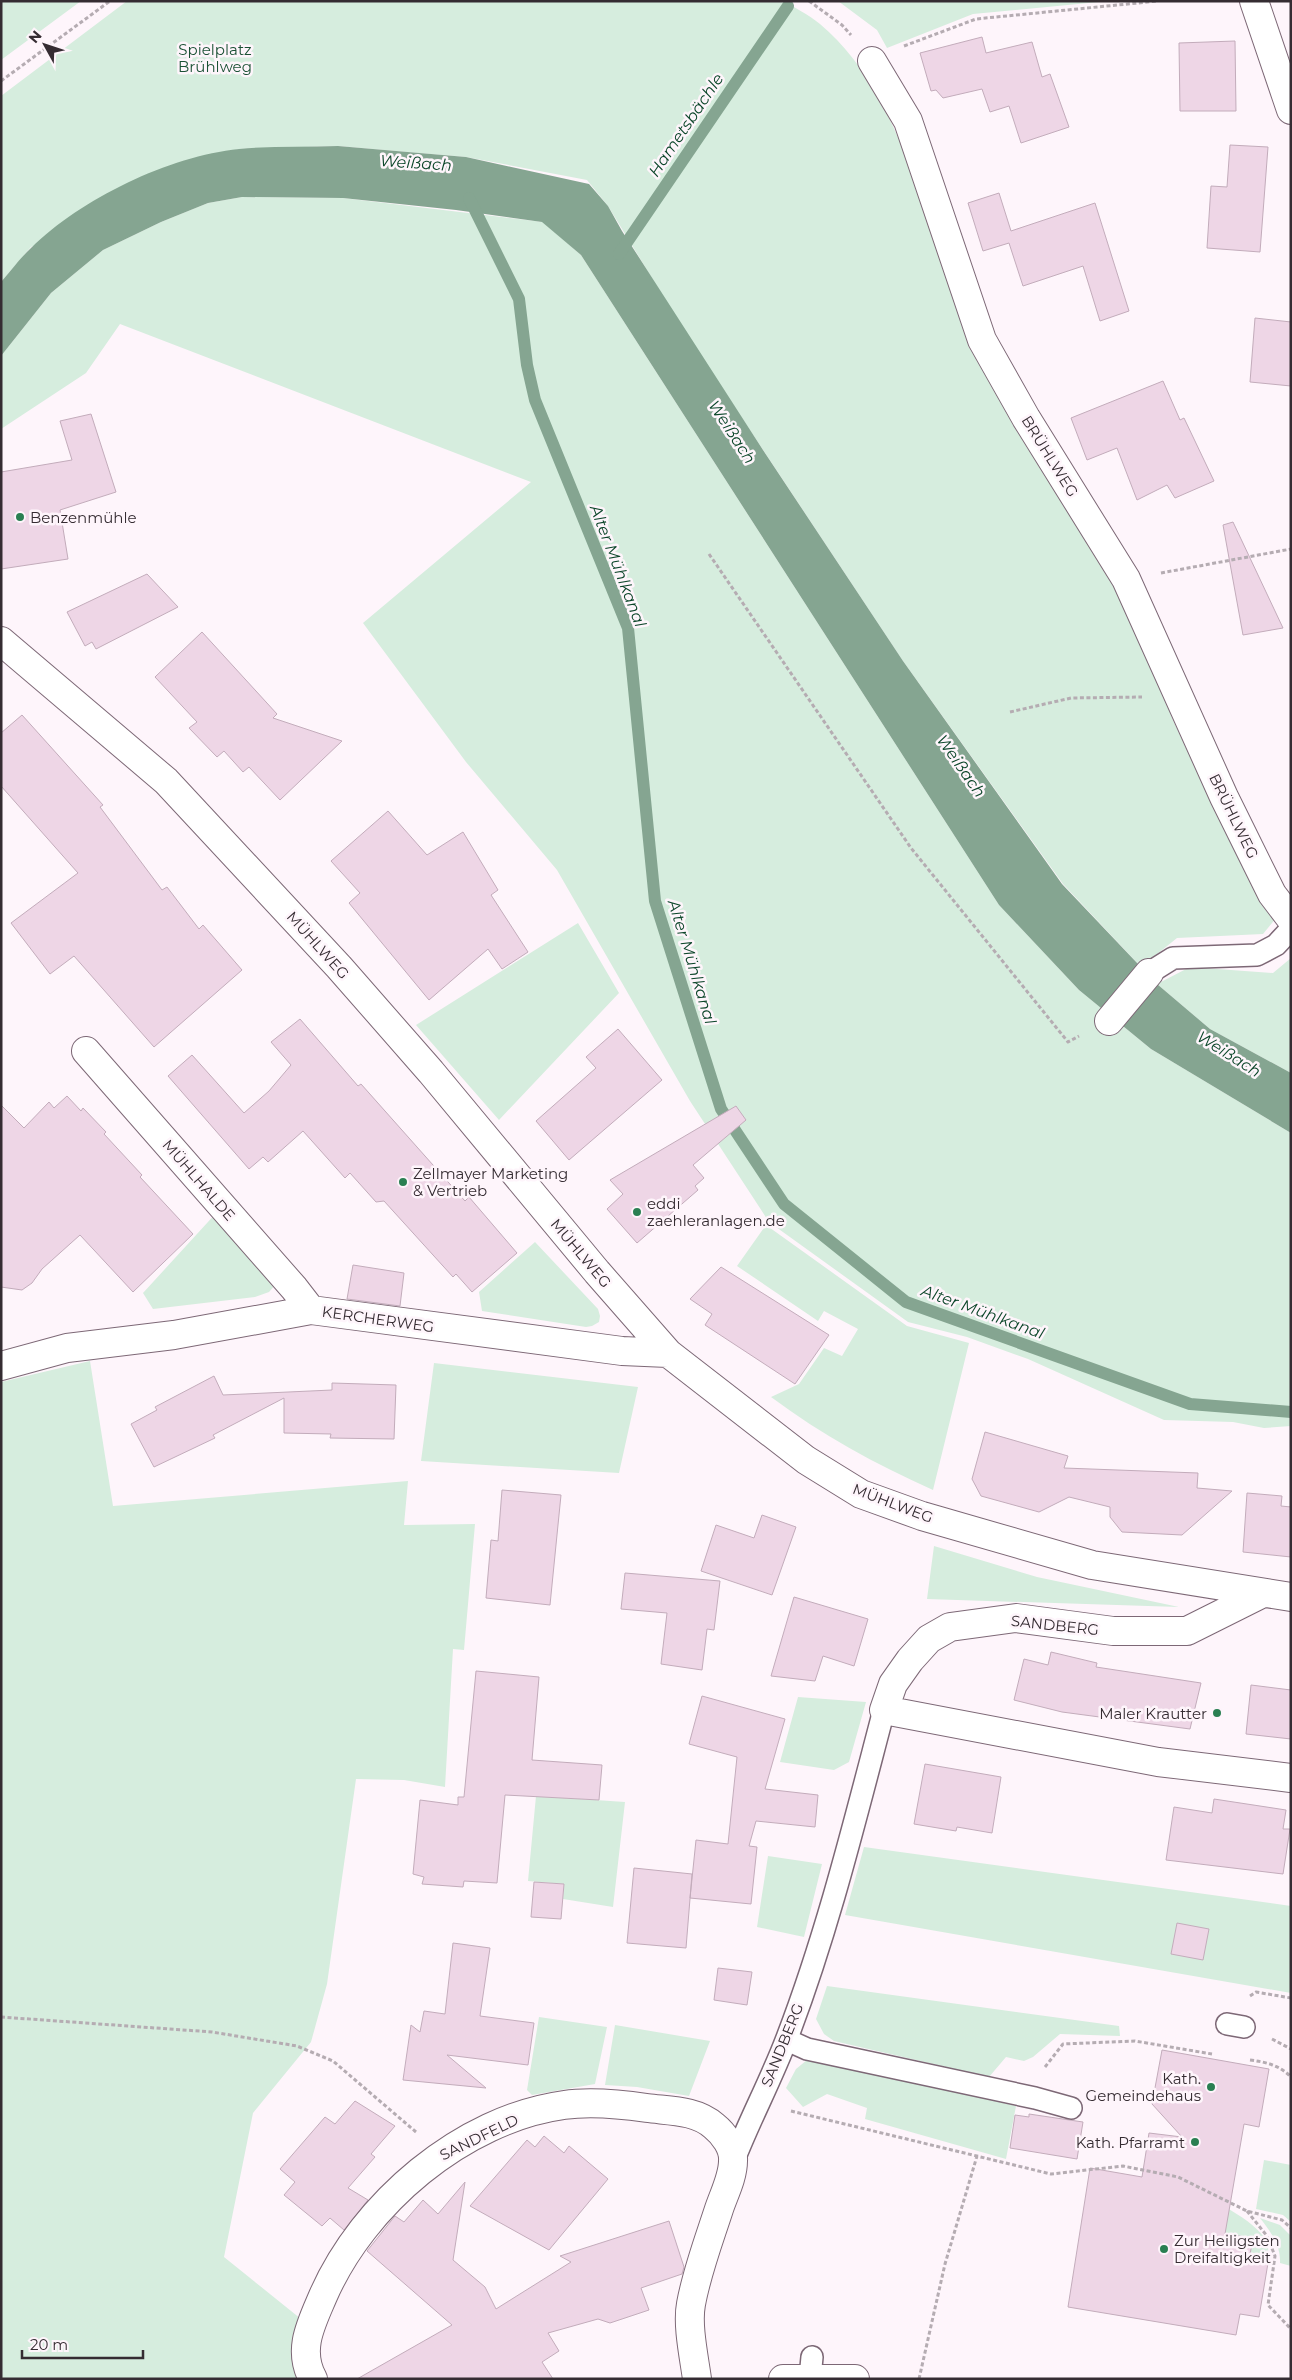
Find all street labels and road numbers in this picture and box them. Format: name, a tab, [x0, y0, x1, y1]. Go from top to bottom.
street label: BRÜHLWEG	[1017, 412, 1083, 500]
street label: BRÜHLWEG	[1205, 770, 1263, 862]
street label: MÜHLWEG	[283, 907, 353, 983]
street label: MÜHLHALDE	[159, 1135, 239, 1225]
street label: MÜHLWEG	[547, 1215, 615, 1291]
street label: KERCHERWEG	[321, 1302, 435, 1336]
street label: MÜHLWEG	[850, 1479, 936, 1527]
street label: SANDBERG	[1010, 1611, 1100, 1639]
street label: SANDBERG	[757, 2000, 807, 2090]
street label: SANDFELD	[436, 2110, 522, 2164]

